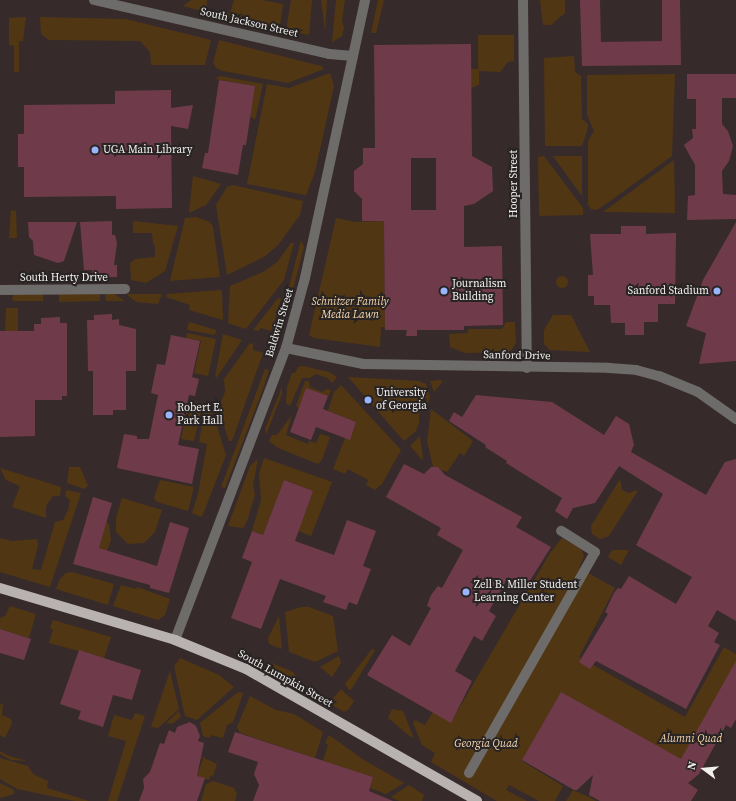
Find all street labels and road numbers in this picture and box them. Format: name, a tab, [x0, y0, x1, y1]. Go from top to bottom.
street label: South Jackson Street	[199, 5, 299, 41]
street label: Hooper Street	[507, 150, 521, 218]
street label: South Herty Drive	[20, 271, 108, 285]
street label: Baldwin Street	[263, 287, 297, 359]
street label: Sanford Drive	[483, 349, 551, 363]
street label: South Lumpkin Street	[235, 647, 335, 711]

